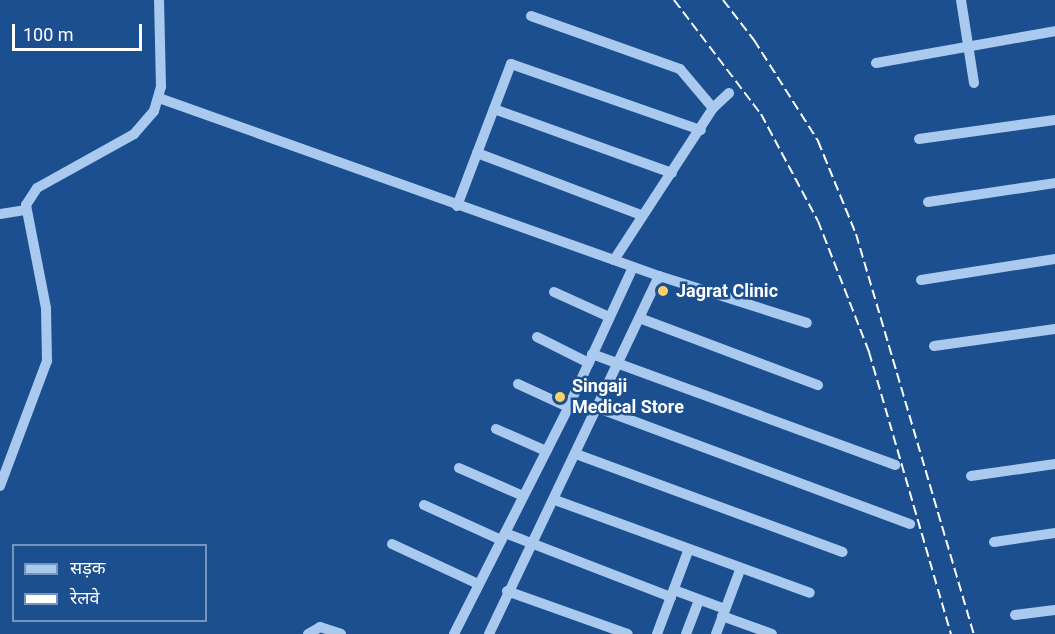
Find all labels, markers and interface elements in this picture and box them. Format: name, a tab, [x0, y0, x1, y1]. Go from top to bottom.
scale bar	[15, 12, 146, 50]
text: 100 m	[23, 24, 74, 45]
place label: Jagrat Clinic	[676, 280, 778, 302]
marker: Jagrat Clinic	[654, 282, 672, 300]
place label: Singaji Medical Store	[572, 376, 684, 418]
marker: Singaji Medical Store	[553, 390, 567, 404]
legend	[12, 544, 207, 622]
text: सड़क	[70, 557, 106, 578]
text: रेलवे	[70, 587, 100, 608]

